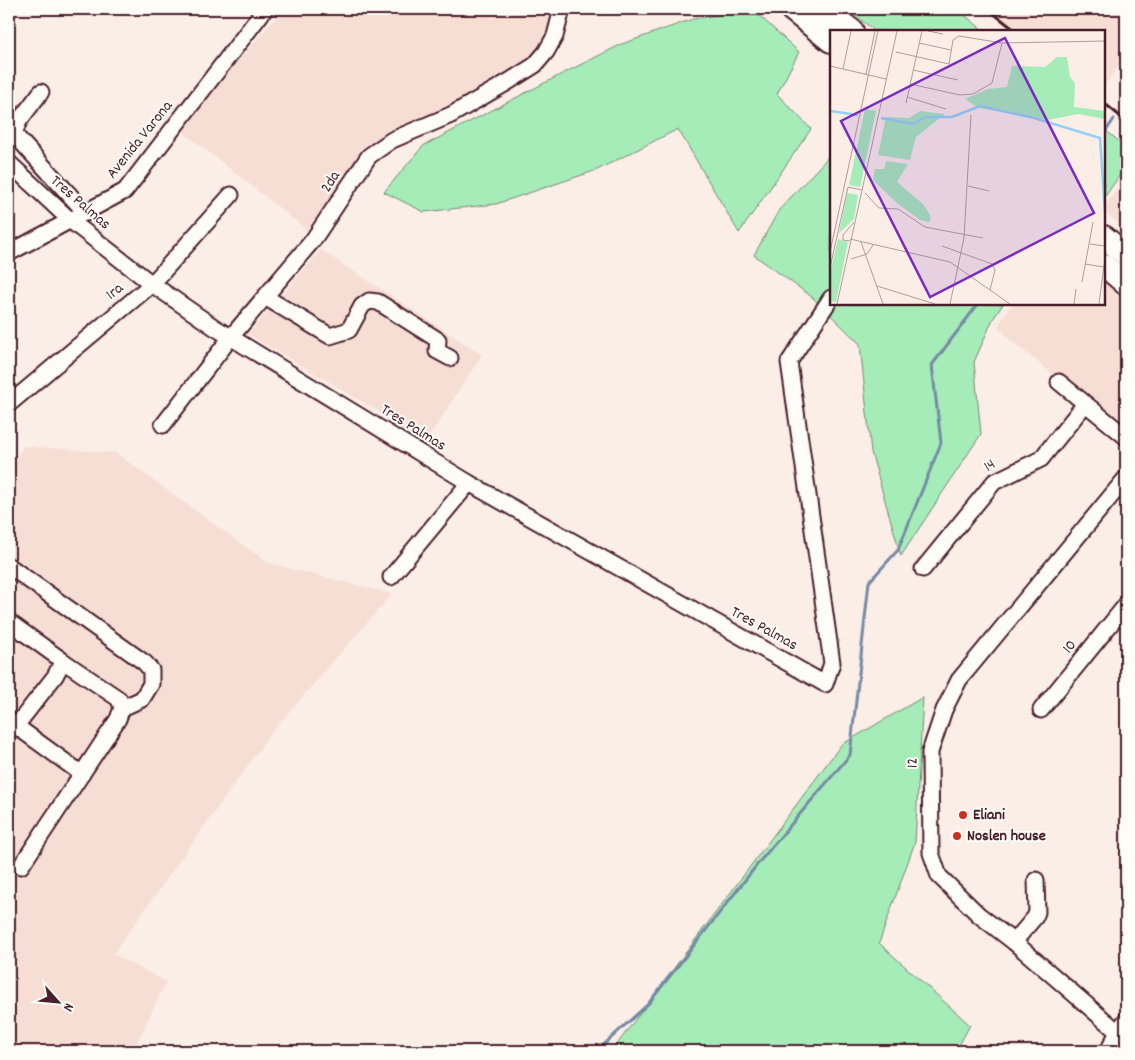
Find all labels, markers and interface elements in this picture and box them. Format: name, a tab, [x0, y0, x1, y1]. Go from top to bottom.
inset map	[830, 30, 1105, 305]
street label: Avenida Varona	[101, 96, 179, 184]
street label: 2da	[315, 166, 347, 197]
street label: Tres Palmas	[45, 170, 116, 236]
street label: 1ra	[101, 277, 129, 306]
street label: Tres Palmas	[376, 399, 451, 457]
street label: 14	[979, 454, 1001, 478]
street label: Tres Palmas	[726, 601, 802, 657]
street label: 10	[1057, 635, 1083, 659]
street label: 12	[901, 758, 925, 768]
place label: Eliani	[973, 804, 1005, 827]
marker: Eliani	[957, 809, 969, 821]
place label: Noslen house	[967, 825, 1046, 848]
marker: Noslen house	[951, 830, 963, 842]
north arrow	[32, 978, 82, 1028]
text: N	[57, 999, 78, 1015]

